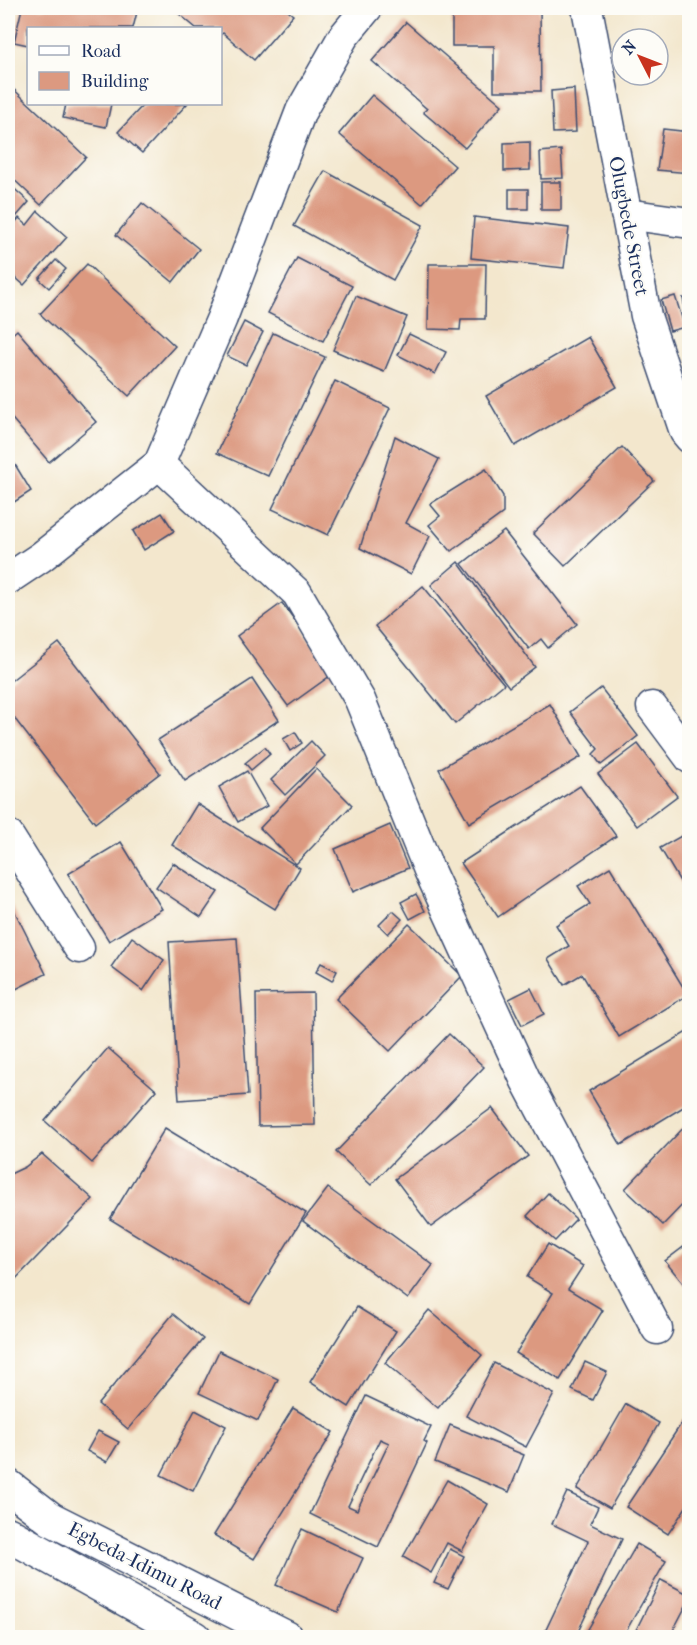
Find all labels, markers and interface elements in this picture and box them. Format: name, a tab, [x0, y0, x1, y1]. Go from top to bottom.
legend	[27, 27, 222, 105]
north arrow	[610, 27, 670, 87]
text: N	[618, 36, 641, 58]
text: Road	[81, 41, 121, 62]
text: Building	[81, 71, 149, 92]
street label: Olugbede Street	[604, 154, 654, 298]
street label: Egbeda-Idimu Road	[64, 1517, 227, 1615]

